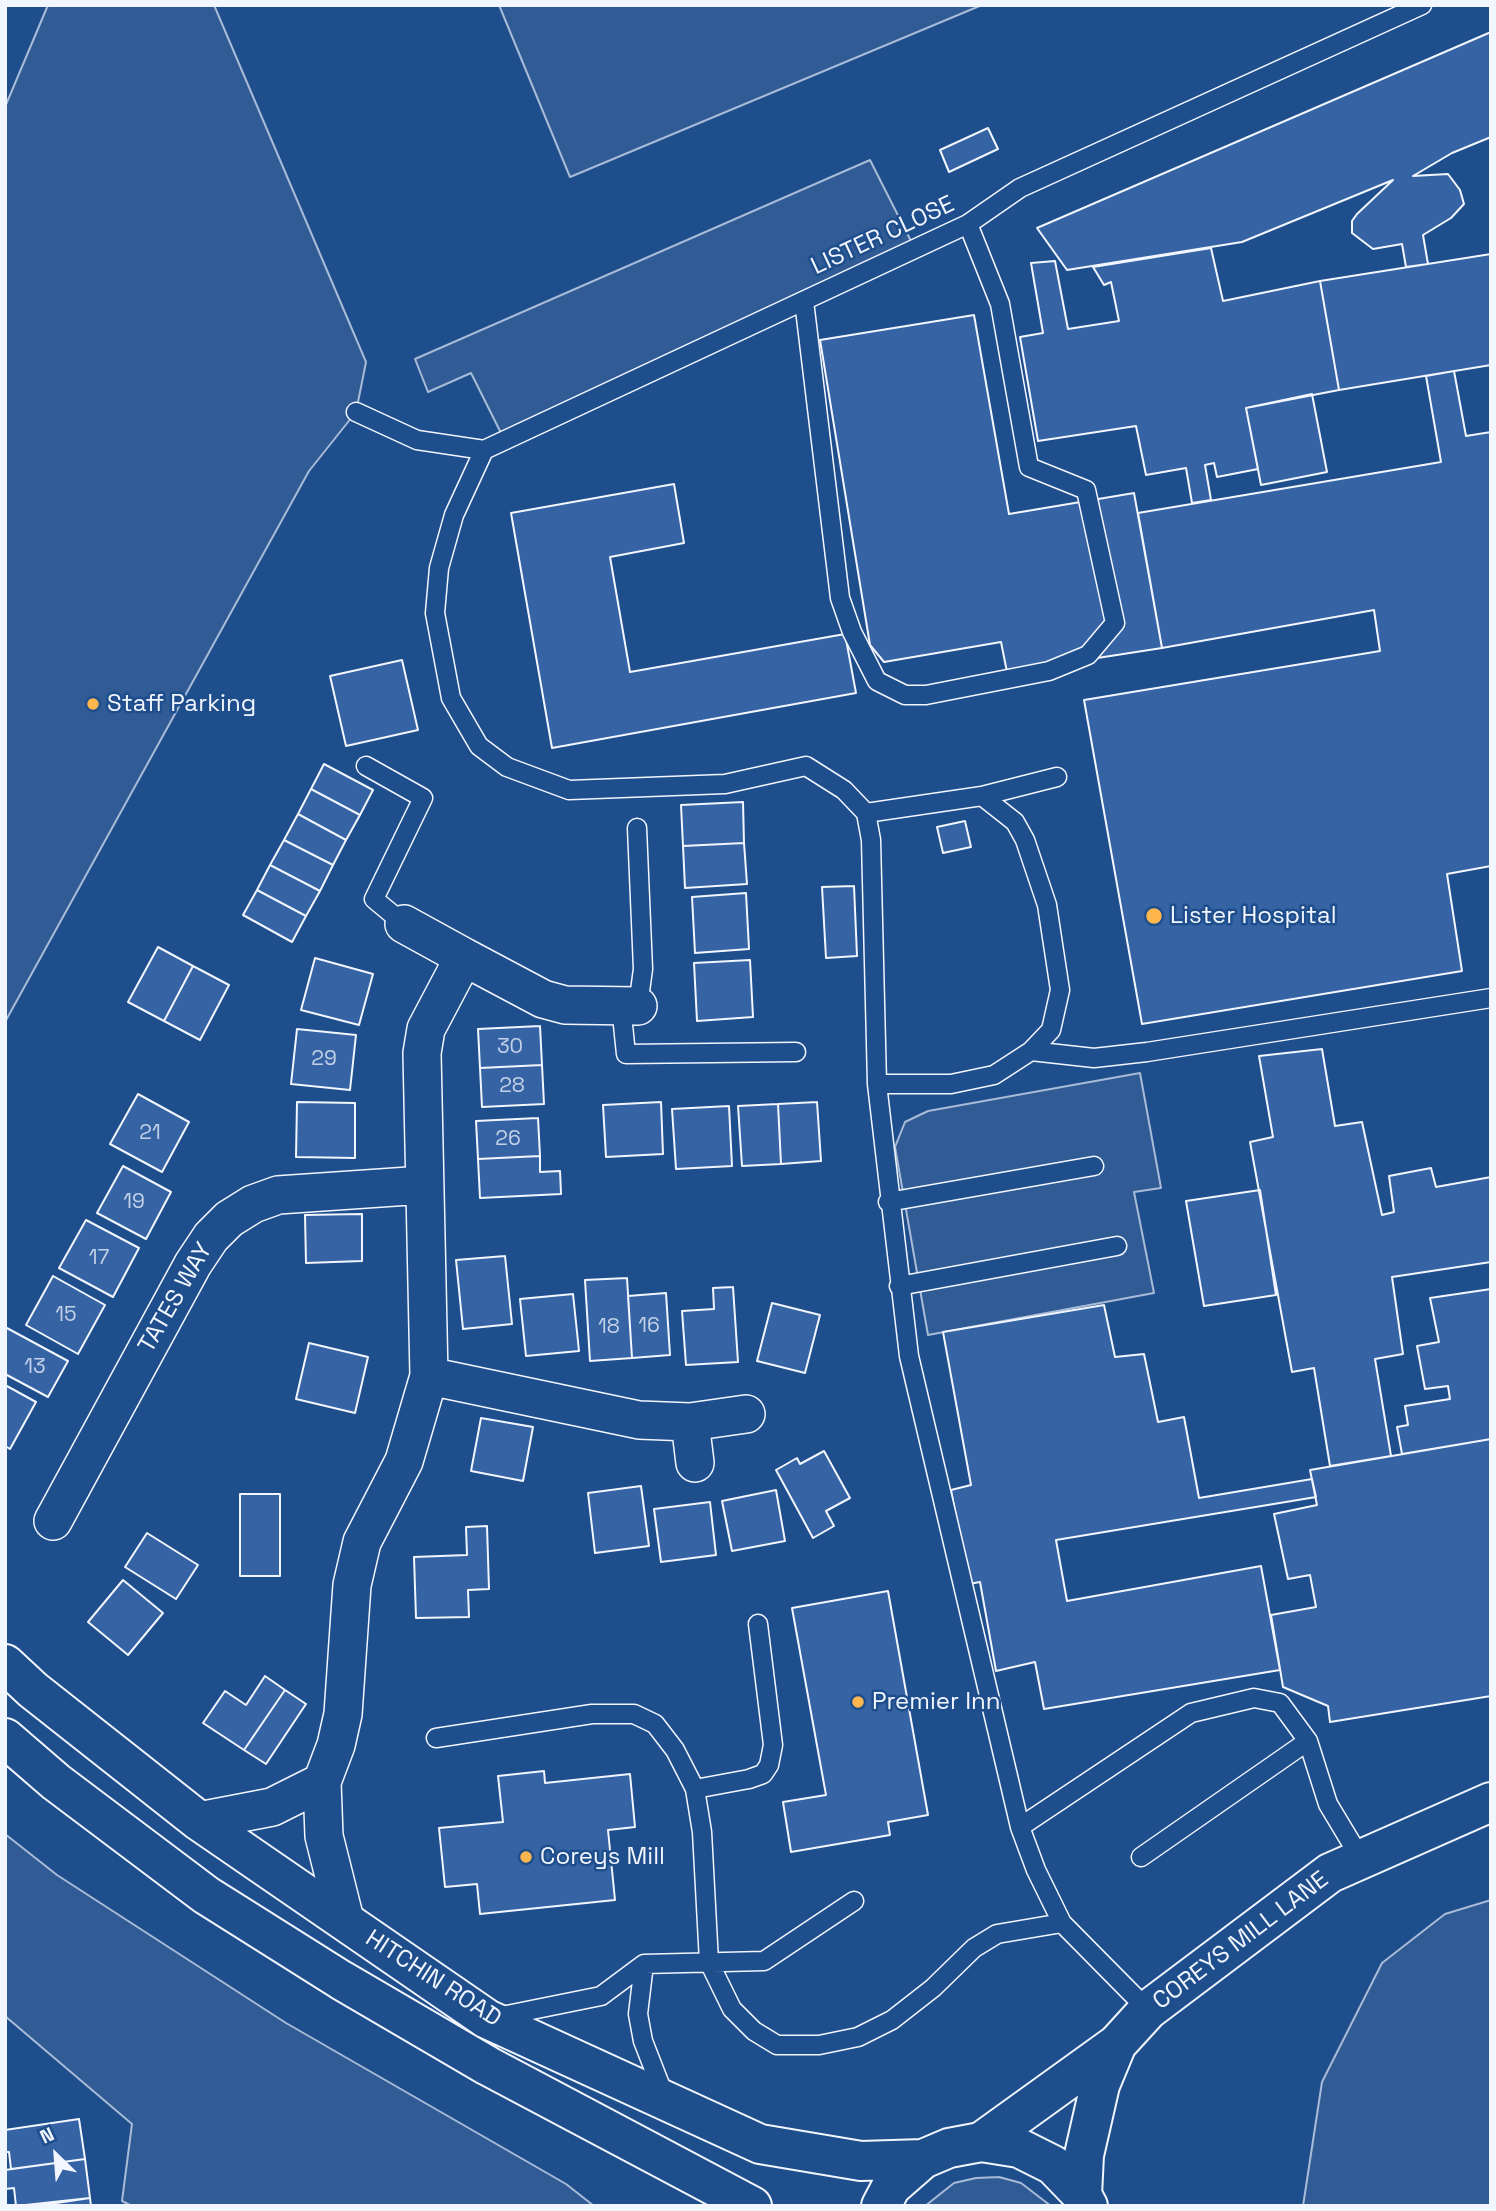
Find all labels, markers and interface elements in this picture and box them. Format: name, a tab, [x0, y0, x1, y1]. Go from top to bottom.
street label: LISTER CLOSE	[807, 190, 959, 282]
place label: Staff Parking	[107, 690, 256, 718]
marker: Staff Parking	[85, 696, 101, 712]
place label: Lister Hospital	[1170, 902, 1337, 930]
marker: Lister Hospital	[1144, 906, 1164, 926]
house number: 30	[497, 1034, 523, 1060]
house number: 29	[311, 1046, 337, 1072]
house number: 28	[499, 1073, 525, 1099]
house number: 21	[139, 1120, 161, 1146]
house number: 26	[495, 1126, 521, 1152]
house number: 19	[123, 1189, 145, 1215]
street label: TATES WAY	[133, 1238, 219, 1358]
house number: 17	[89, 1245, 109, 1271]
house number: 15	[55, 1302, 77, 1328]
house number: 16	[638, 1313, 660, 1339]
house number: 18	[598, 1314, 620, 1340]
house number: 13	[24, 1354, 46, 1380]
place label: Premier Inn	[872, 1688, 1000, 1716]
marker: Premier Inn	[850, 1694, 866, 1710]
place label: Coreys Mill	[540, 1843, 665, 1871]
marker: Coreys Mill	[518, 1849, 534, 1865]
street label: COREYS MILL LANE	[1148, 1866, 1334, 2016]
street label: HITCHIN ROAD	[360, 1924, 506, 2034]
north arrow	[21, 2120, 91, 2190]
text: N	[36, 2121, 58, 2150]

